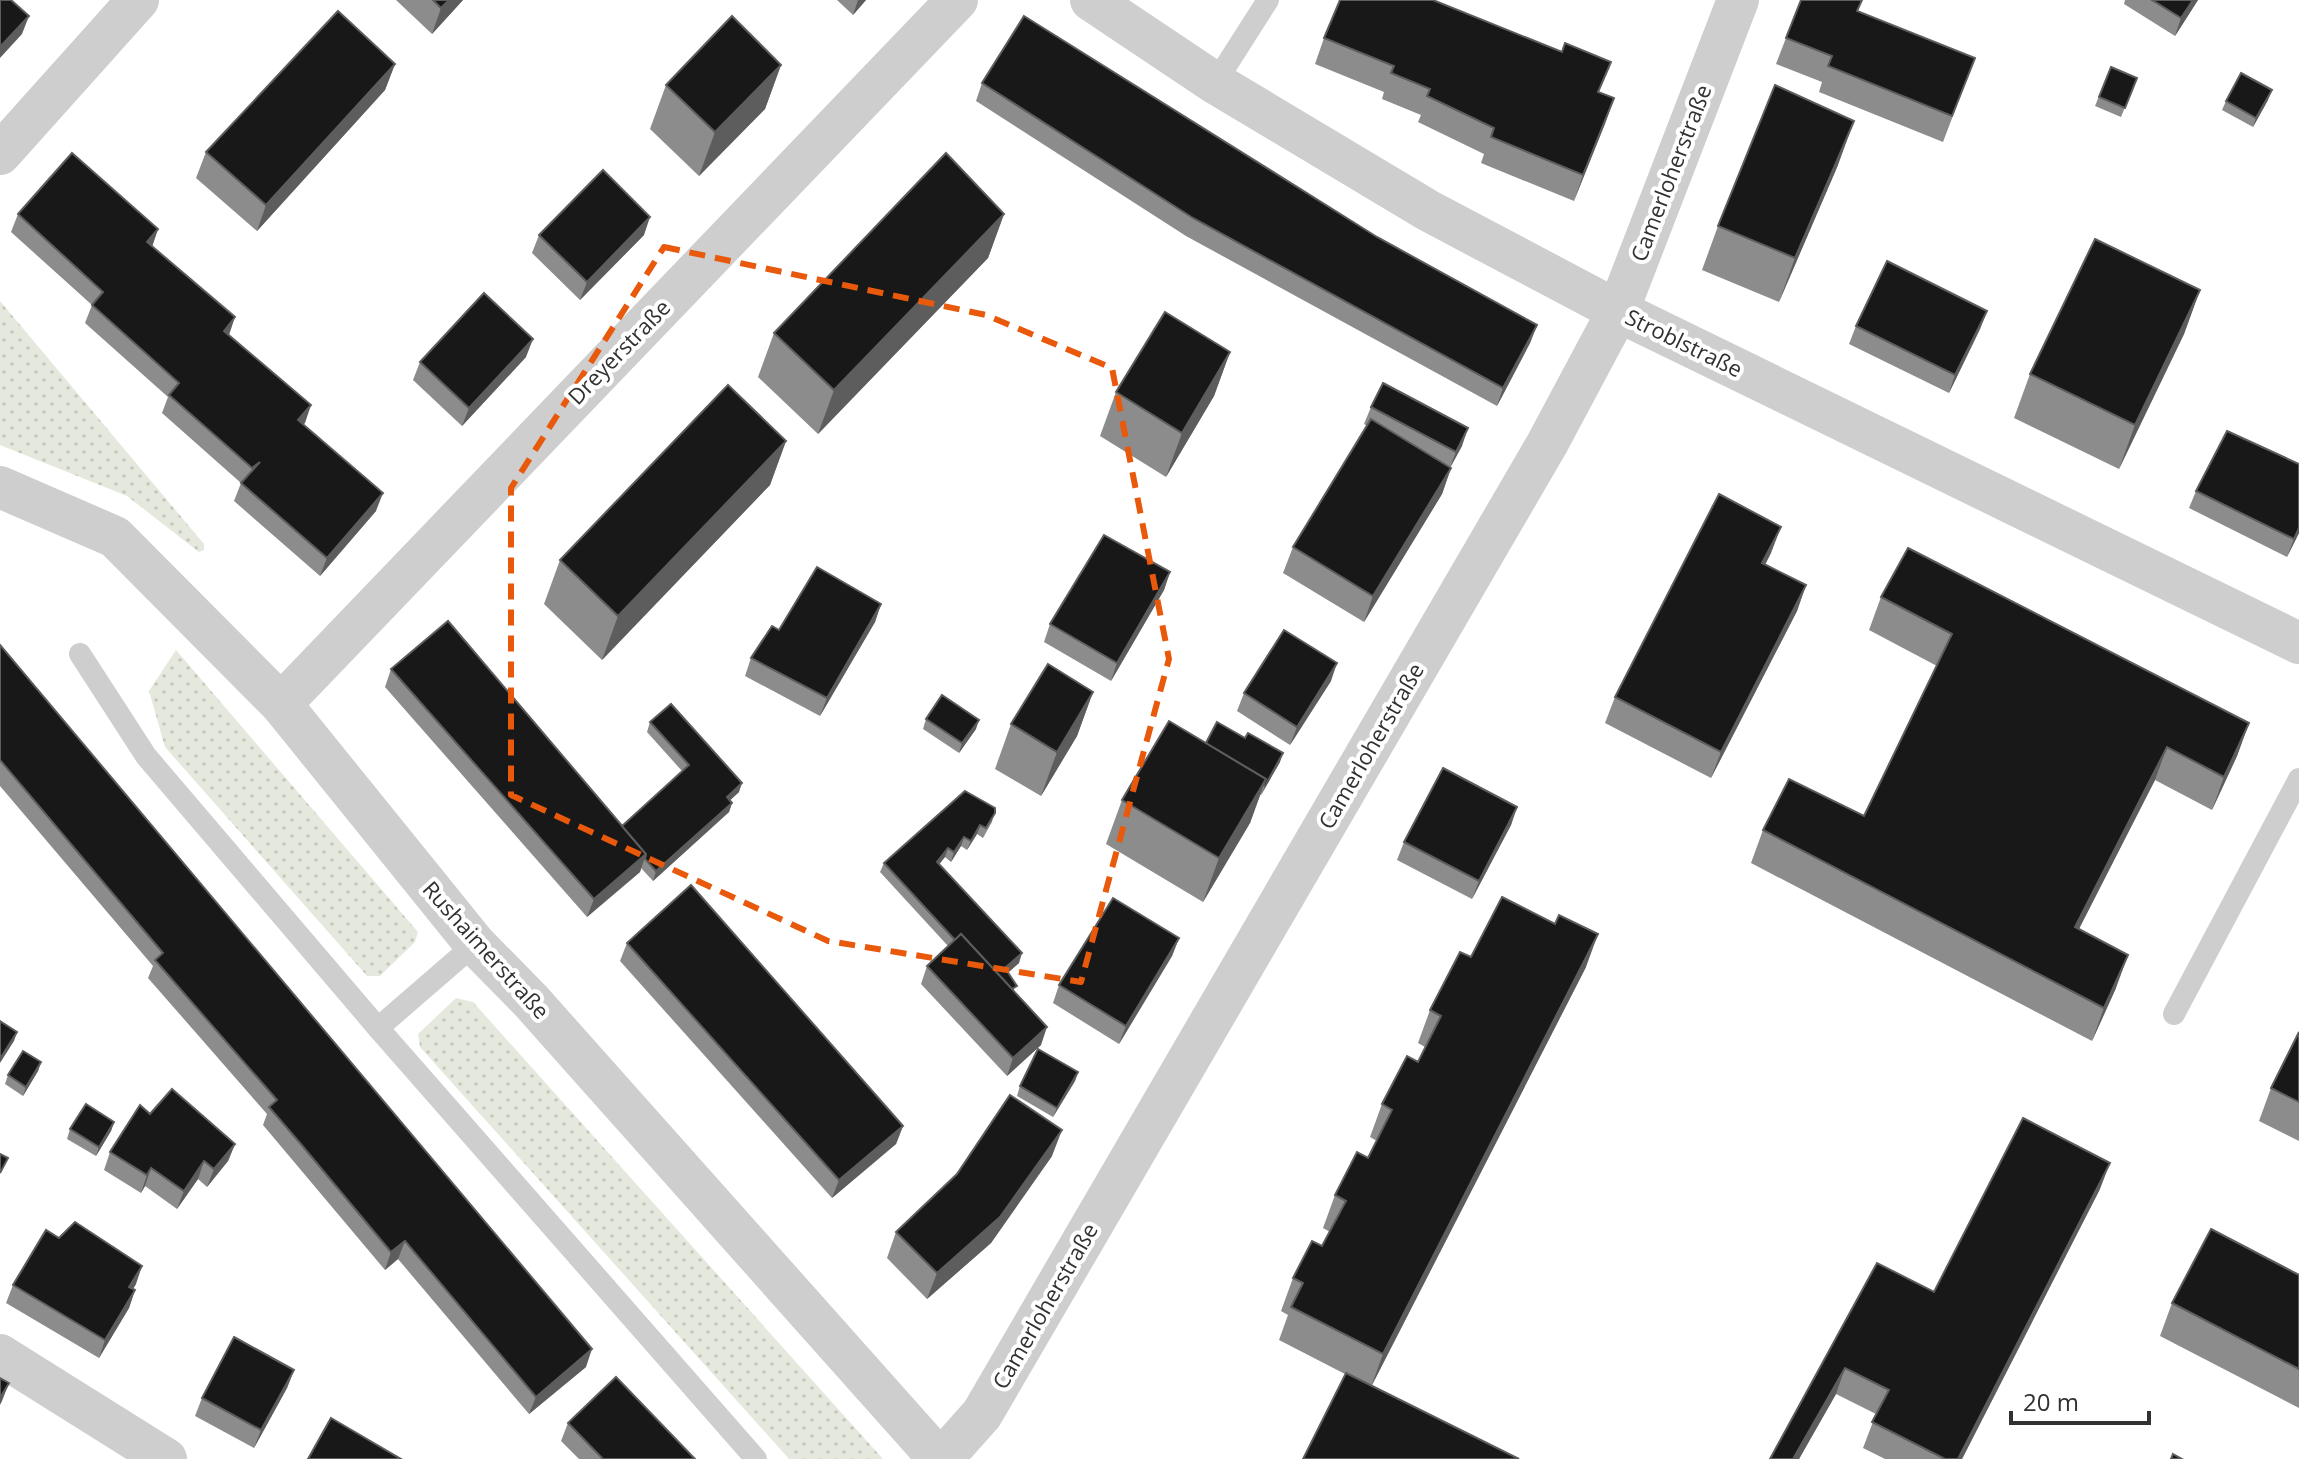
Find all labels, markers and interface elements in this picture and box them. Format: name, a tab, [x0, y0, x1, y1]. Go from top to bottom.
street label: Camerloherstraße	[1623, 80, 1718, 265]
street label: Dreyerstraße	[561, 292, 676, 410]
street label: Stroblstraße	[1621, 301, 1748, 383]
street label: Camerloherstraße	[1310, 657, 1430, 834]
street label: Rushaimerstraße	[417, 874, 557, 1025]
street label: Camerloherstraße	[984, 1217, 1104, 1394]
scale bar	[2011, 1375, 2149, 1425]
text: 20 m	[2023, 1385, 2079, 1418]

